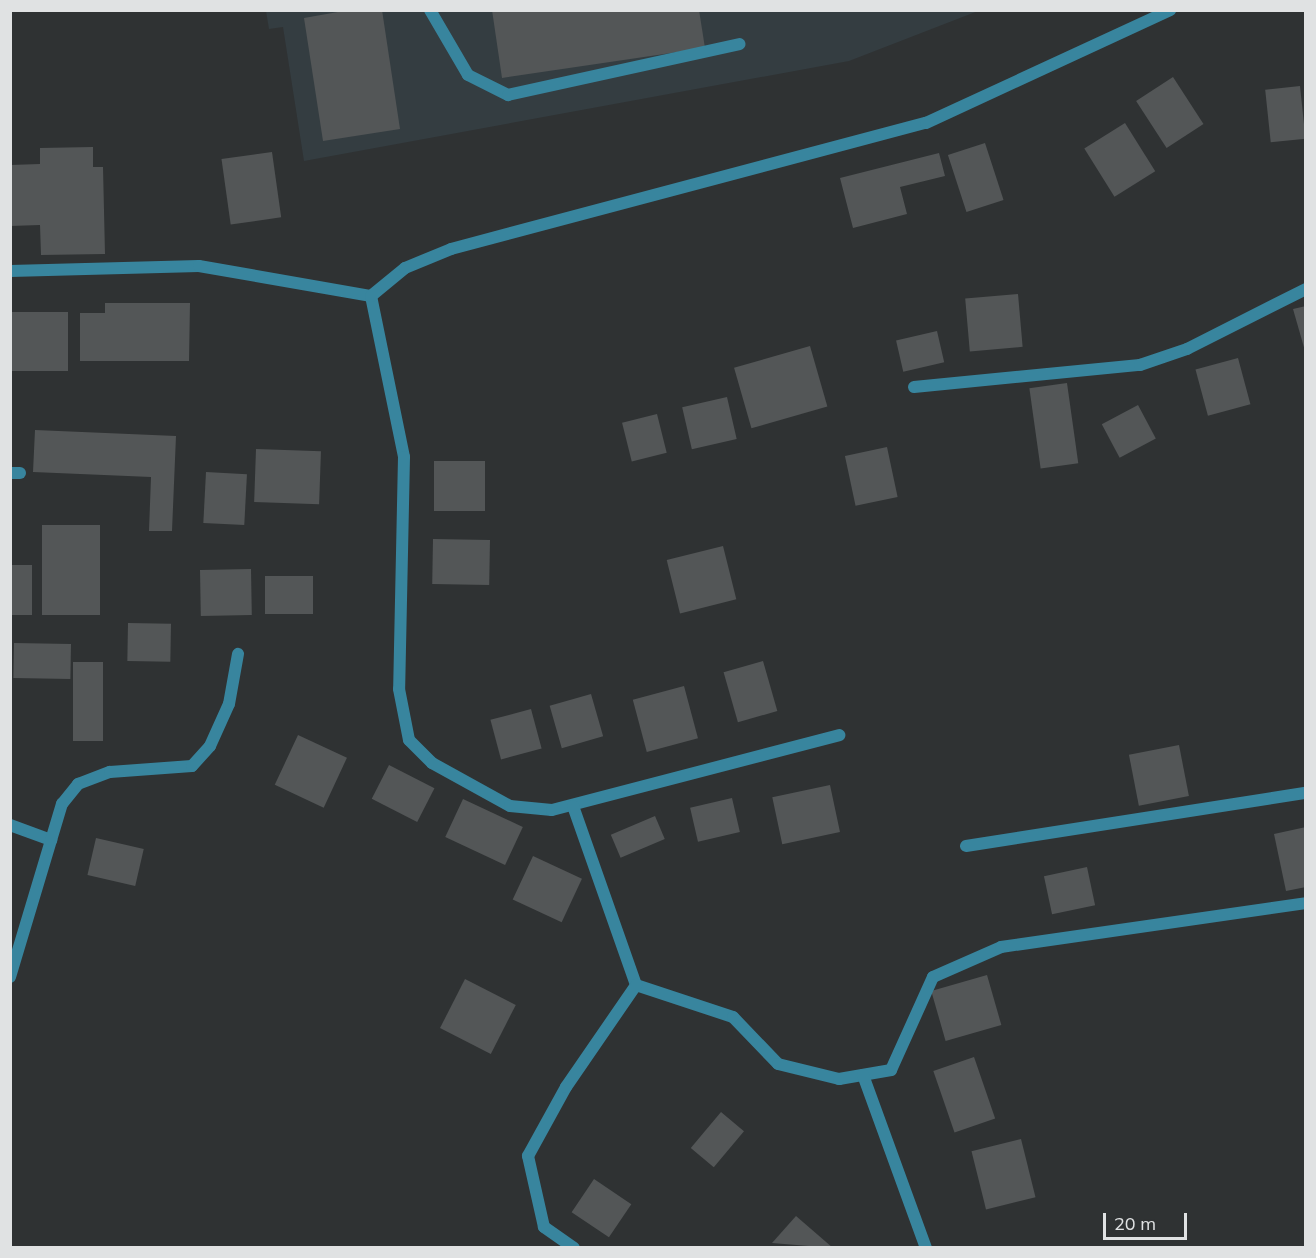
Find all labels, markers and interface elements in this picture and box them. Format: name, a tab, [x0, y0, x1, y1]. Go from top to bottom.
scale bar	[1106, 1201, 1190, 1239]
text: 20 m	[1114, 1212, 1156, 1235]

